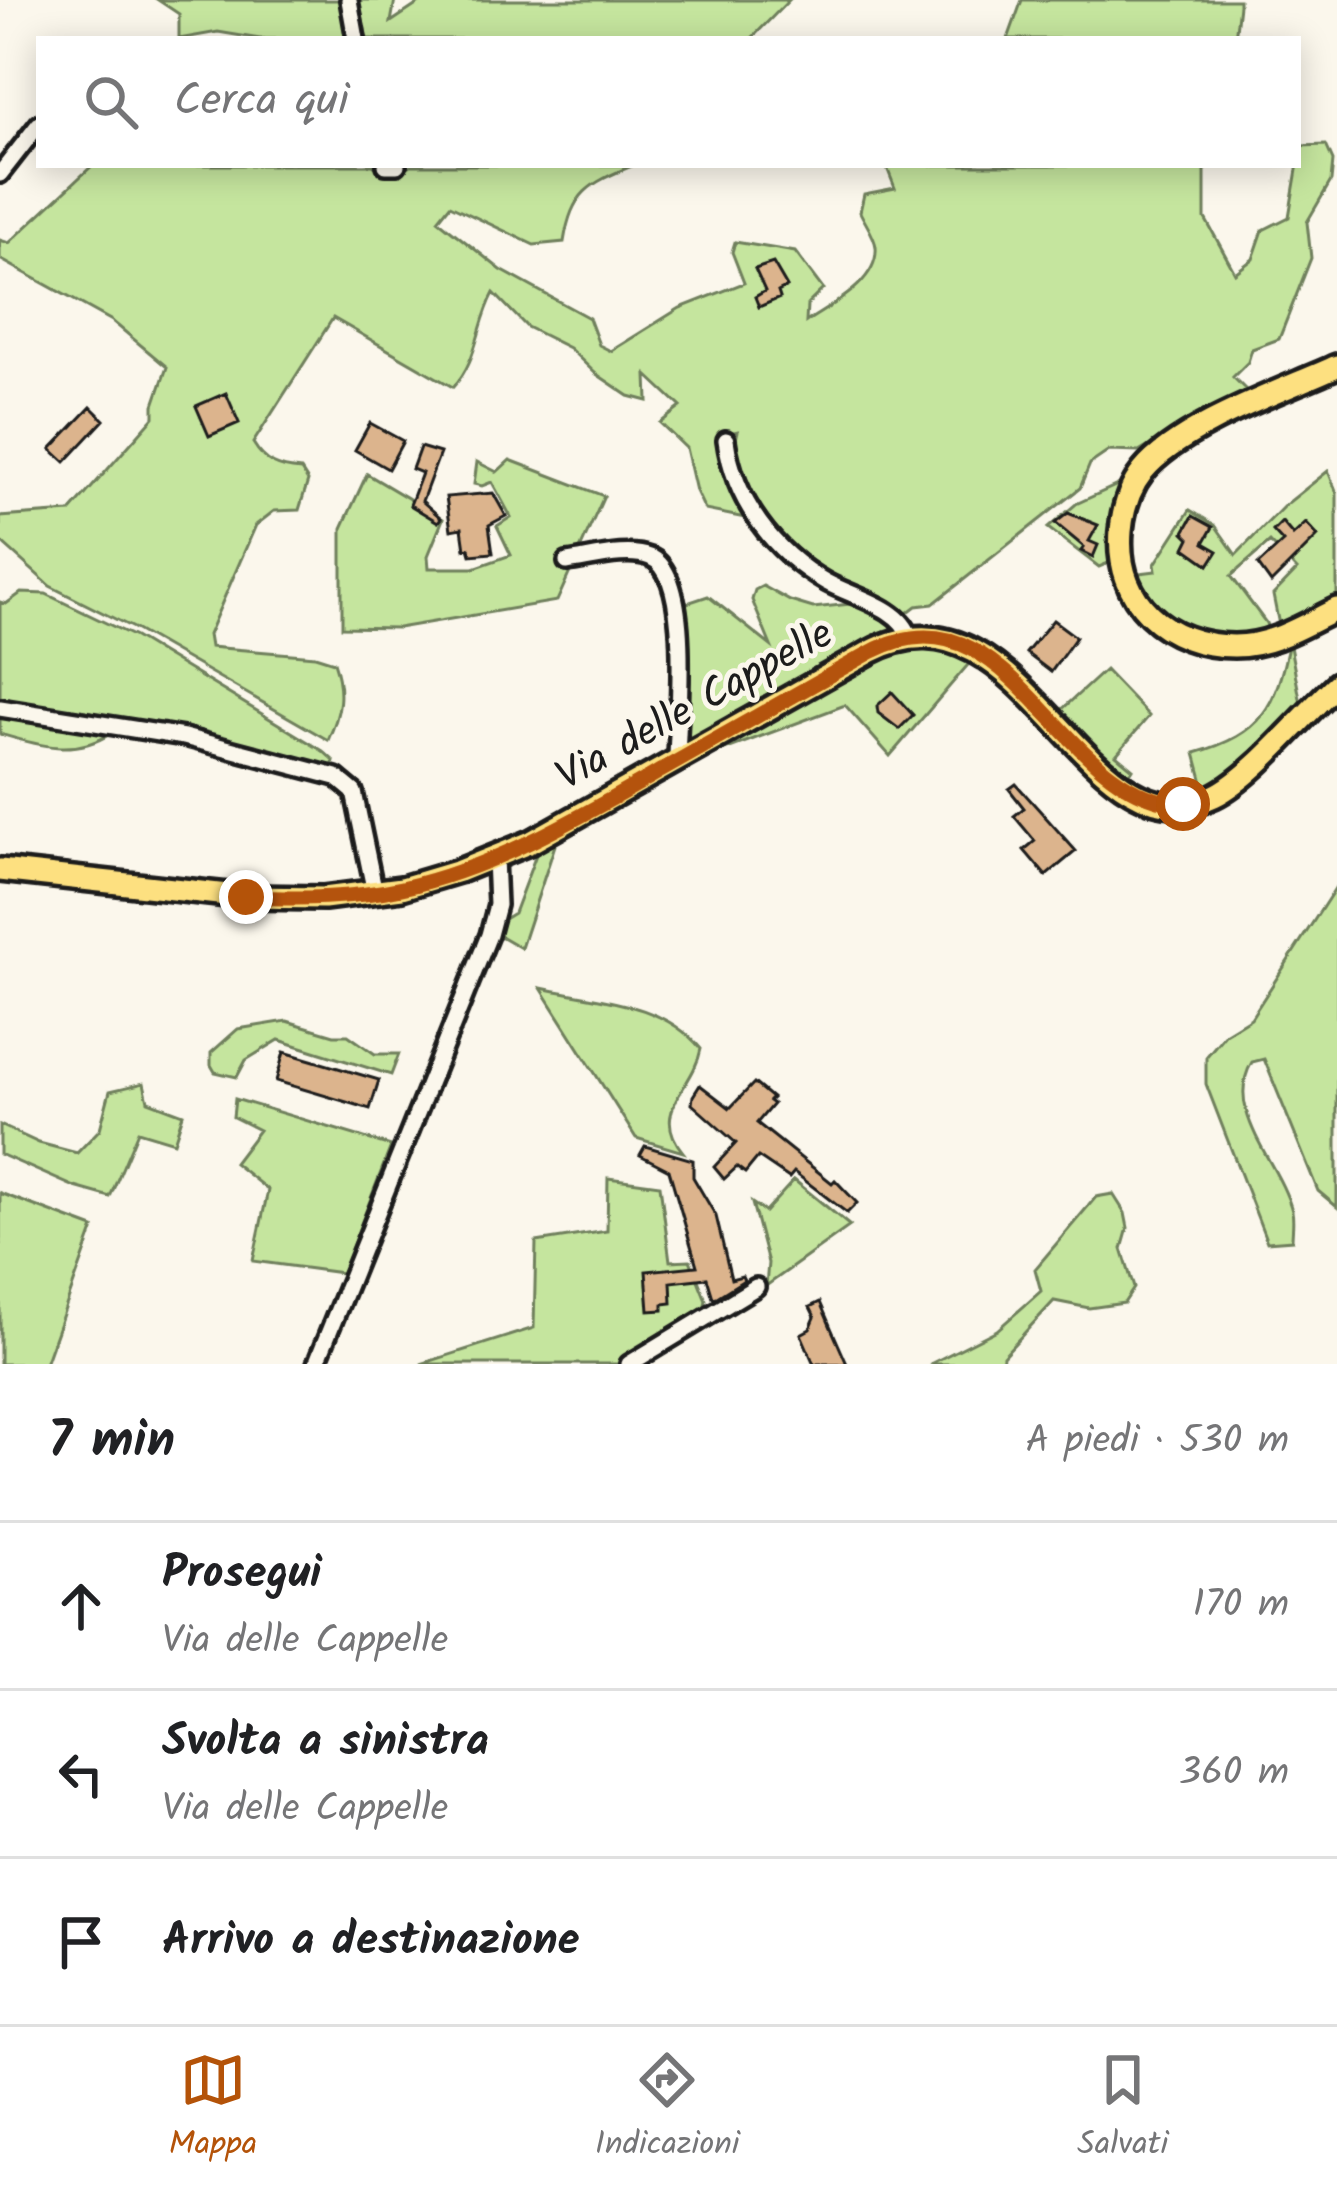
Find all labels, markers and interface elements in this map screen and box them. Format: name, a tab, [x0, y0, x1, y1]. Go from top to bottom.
search box	[36, 36, 1301, 168]
text: Cerca qui	[174, 66, 349, 138]
icon: search	[78, 69, 144, 135]
street label: Via delle Cappelle	[544, 602, 846, 810]
route start	[1156, 777, 1210, 831]
route end	[219, 870, 273, 924]
text: 7 min	[48, 1402, 175, 1483]
text: A piedi · 530 m	[1026, 1411, 1289, 1473]
text: Prosegui	[162, 1539, 322, 1611]
icon: ahead	[48, 1573, 114, 1639]
text: 170 m	[1193, 1575, 1289, 1637]
text: Via delle Cappelle	[162, 1611, 448, 1673]
text: Svolta a sinistra	[162, 1707, 489, 1779]
icon: left	[48, 1741, 114, 1807]
text: 360 m	[1179, 1743, 1289, 1805]
text: Via delle Cappelle	[162, 1779, 448, 1841]
text: Arrivo a destinazione	[162, 1906, 580, 1978]
icon: arrive	[48, 1909, 114, 1975]
tab: Mappa	[169, 2047, 257, 2172]
tab: Indicazioni	[595, 2047, 740, 2172]
tab: Salvati	[1077, 2047, 1168, 2172]

